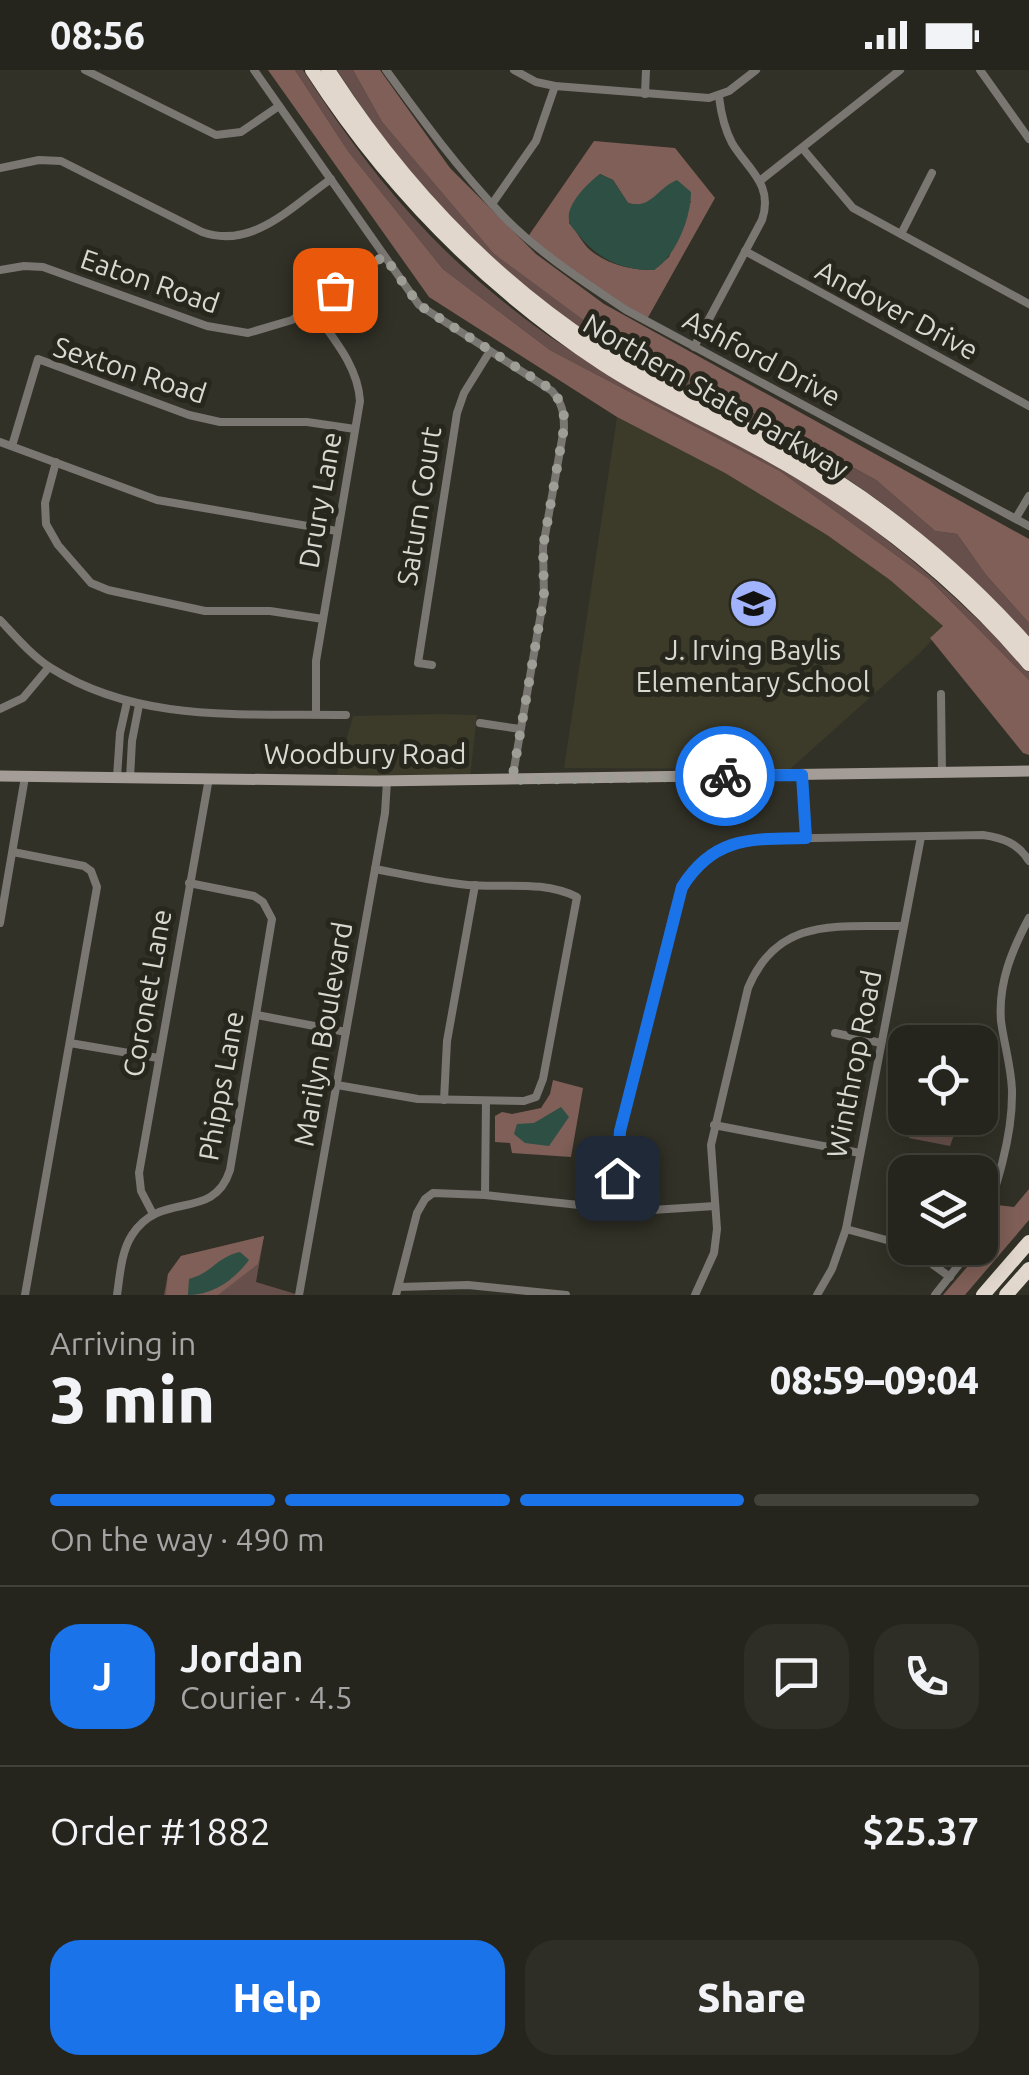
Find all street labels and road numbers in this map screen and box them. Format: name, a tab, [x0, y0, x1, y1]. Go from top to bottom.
street label: Eaton Road	[77, 242, 223, 319]
street label: Andover Drive	[811, 254, 984, 365]
street label: Ashford Drive	[678, 303, 846, 412]
street label: Northern State Parkway	[578, 307, 854, 484]
street label: Sexton Road	[50, 330, 210, 409]
street label: Saturn Court	[391, 424, 446, 587]
street label: Drury Lane	[292, 429, 347, 570]
street label: Woodbury Road	[264, 738, 466, 769]
street label: Coronet Lane	[117, 907, 176, 1079]
street label: Marilyn Boulevard	[288, 919, 358, 1149]
street label: Winthrop Road	[820, 967, 887, 1160]
street label: Phipps Lane	[192, 1009, 249, 1163]

